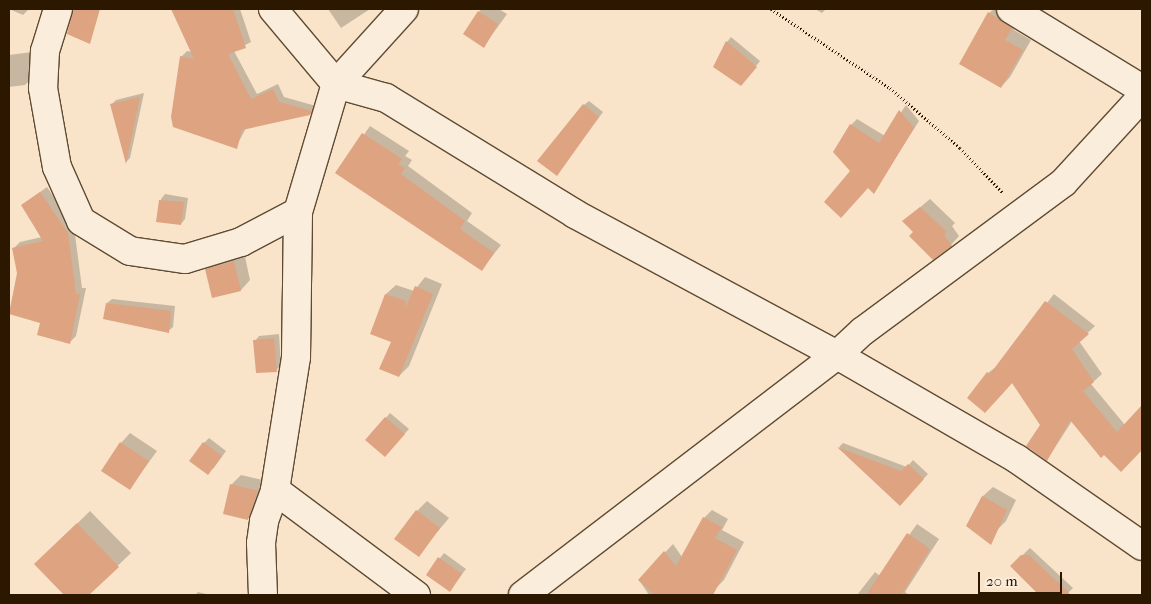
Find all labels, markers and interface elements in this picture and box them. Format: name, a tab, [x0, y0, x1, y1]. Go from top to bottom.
scale bar	[981, 562, 1065, 594]
text: 20 m	[986, 572, 1018, 590]

